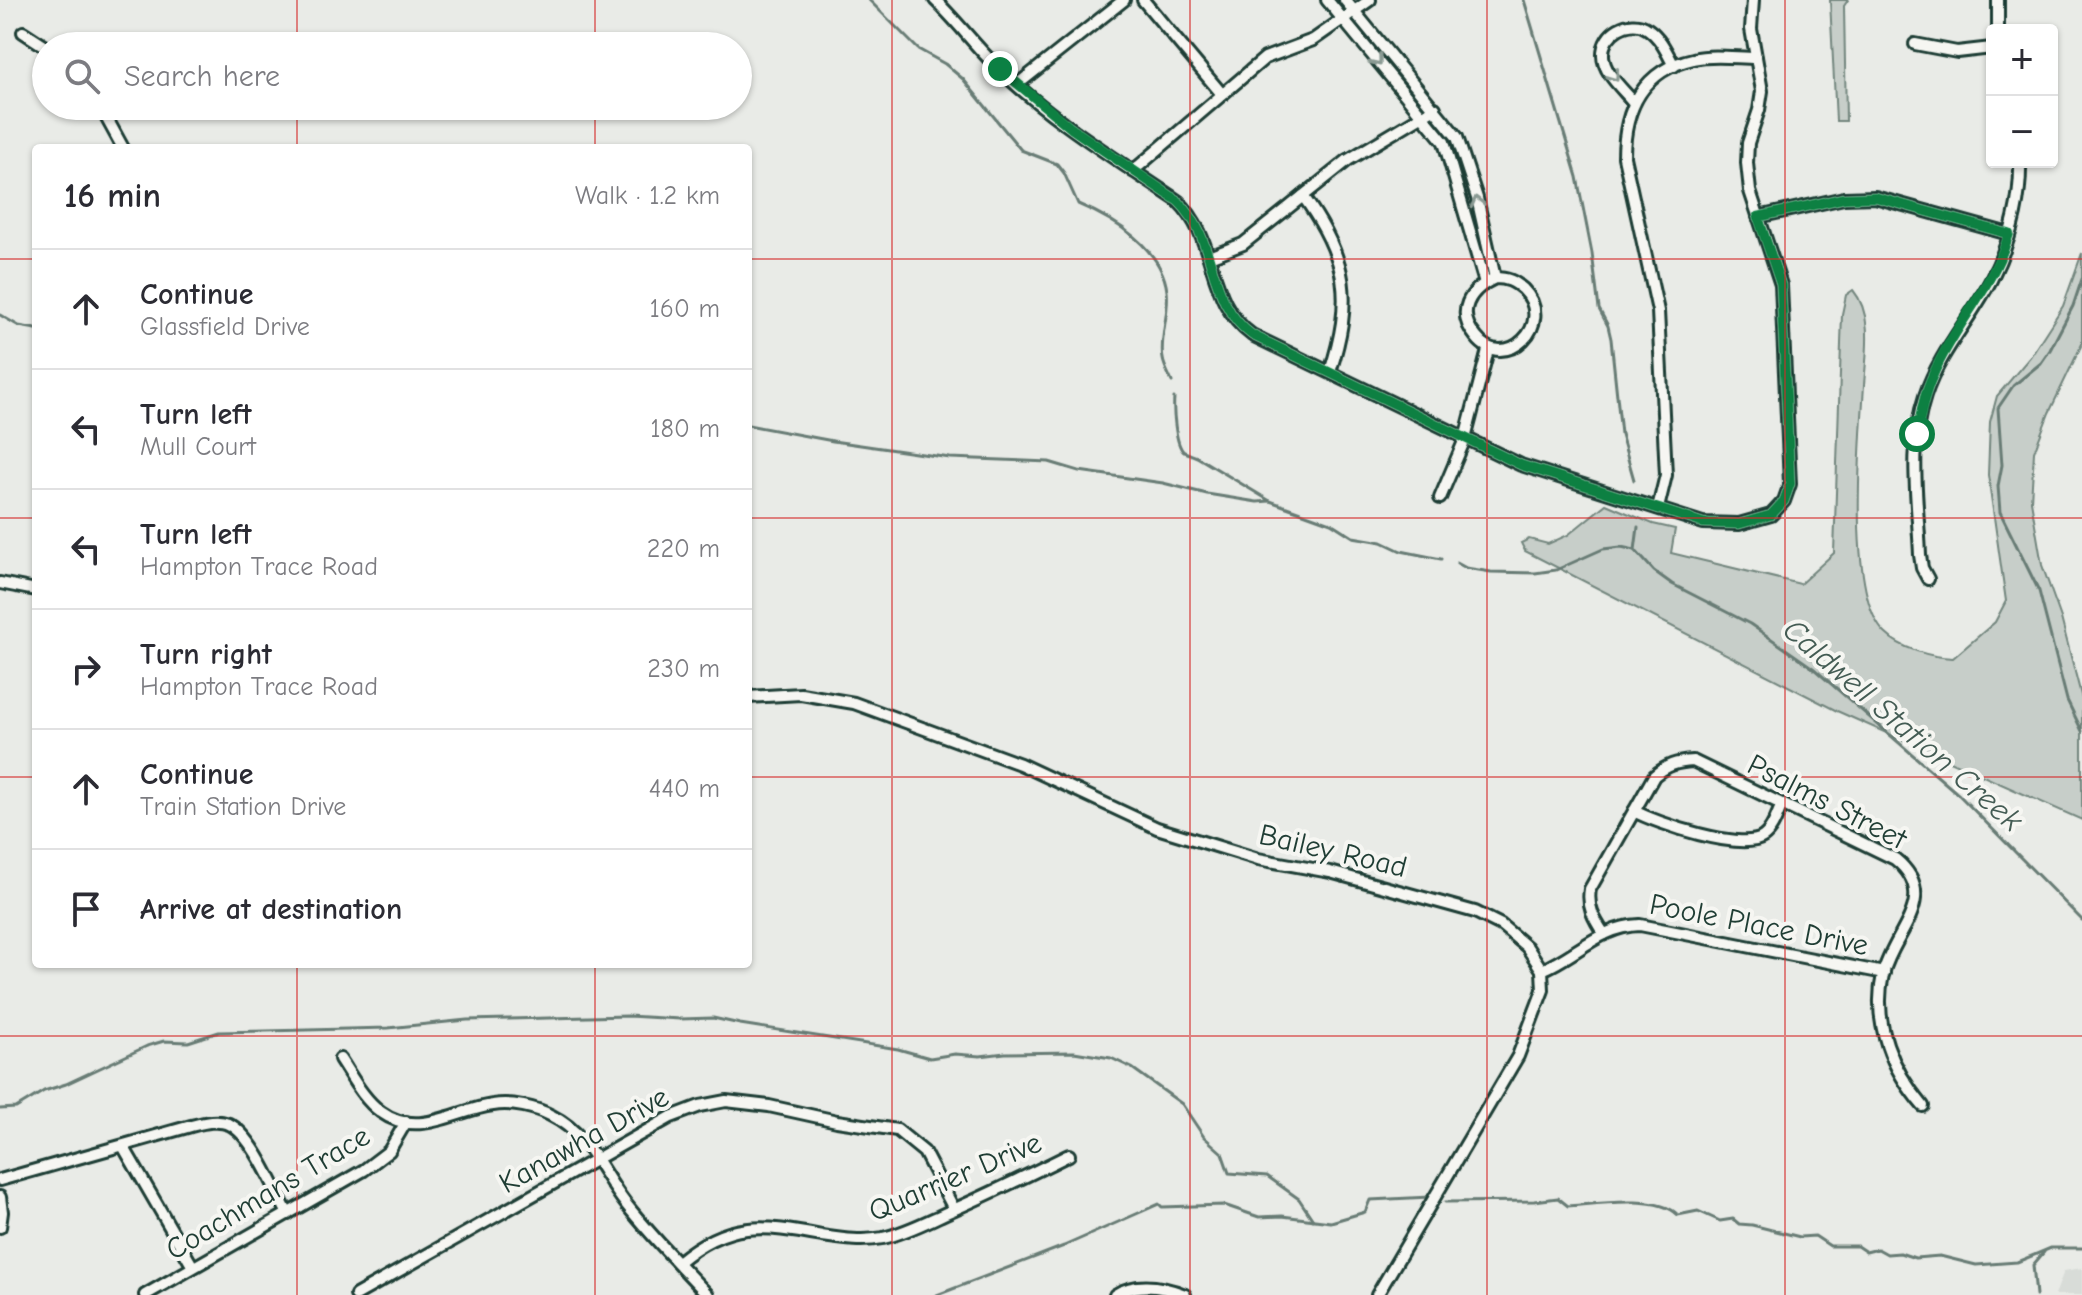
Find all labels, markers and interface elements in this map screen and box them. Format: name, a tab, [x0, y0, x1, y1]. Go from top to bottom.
map controls	[1986, 24, 2058, 168]
button: +	[1986, 24, 2058, 96]
search box	[32, 32, 752, 120]
route end	[982, 51, 1018, 87]
one-way arrow	[1367, 51, 1381, 66]
icon: search	[60, 54, 104, 98]
text: Search here	[124, 59, 280, 94]
one-way arrow	[1604, 68, 1619, 82]
button: −	[1986, 96, 2058, 168]
text: 16 min	[64, 176, 161, 216]
text: Walk · 1.2 km	[575, 181, 720, 211]
one-way arrow	[1470, 195, 1487, 209]
text: Continue	[140, 277, 254, 312]
icon: ahead	[64, 287, 108, 331]
text: 160 m	[650, 294, 720, 324]
text: Glassfield Drive	[140, 312, 310, 342]
text: Turn left	[140, 397, 252, 432]
icon: left	[64, 407, 108, 451]
text: 180 m	[650, 414, 720, 444]
route start	[1899, 416, 1935, 452]
text: Mull Court	[140, 432, 256, 462]
text: Turn left	[140, 517, 252, 552]
icon: left	[64, 527, 108, 571]
text: 220 m	[647, 534, 720, 564]
text: Hampton Trace Road	[140, 552, 378, 582]
water label: Caldwell Station Creek	[1776, 611, 2031, 839]
text: Turn right	[140, 637, 272, 672]
icon: right	[64, 647, 108, 691]
text: 230 m	[647, 654, 720, 684]
text: Hampton Trace Road	[140, 672, 378, 702]
street label: Psalms Street	[1742, 747, 1914, 858]
text: Continue	[140, 757, 254, 792]
icon: ahead	[64, 767, 108, 811]
text: 440 m	[649, 774, 720, 804]
text: Train Station Drive	[140, 792, 346, 822]
street label: Bailey Road	[1256, 817, 1410, 885]
icon: arrive	[64, 887, 108, 931]
street label: Poole Place Drive	[1647, 887, 1871, 963]
text: Arrive at destination	[140, 892, 402, 927]
street label: Kanawha Drive	[493, 1079, 675, 1201]
street label: Coachmans Trace	[160, 1118, 376, 1268]
street label: Quarrier Drive	[863, 1125, 1047, 1229]

